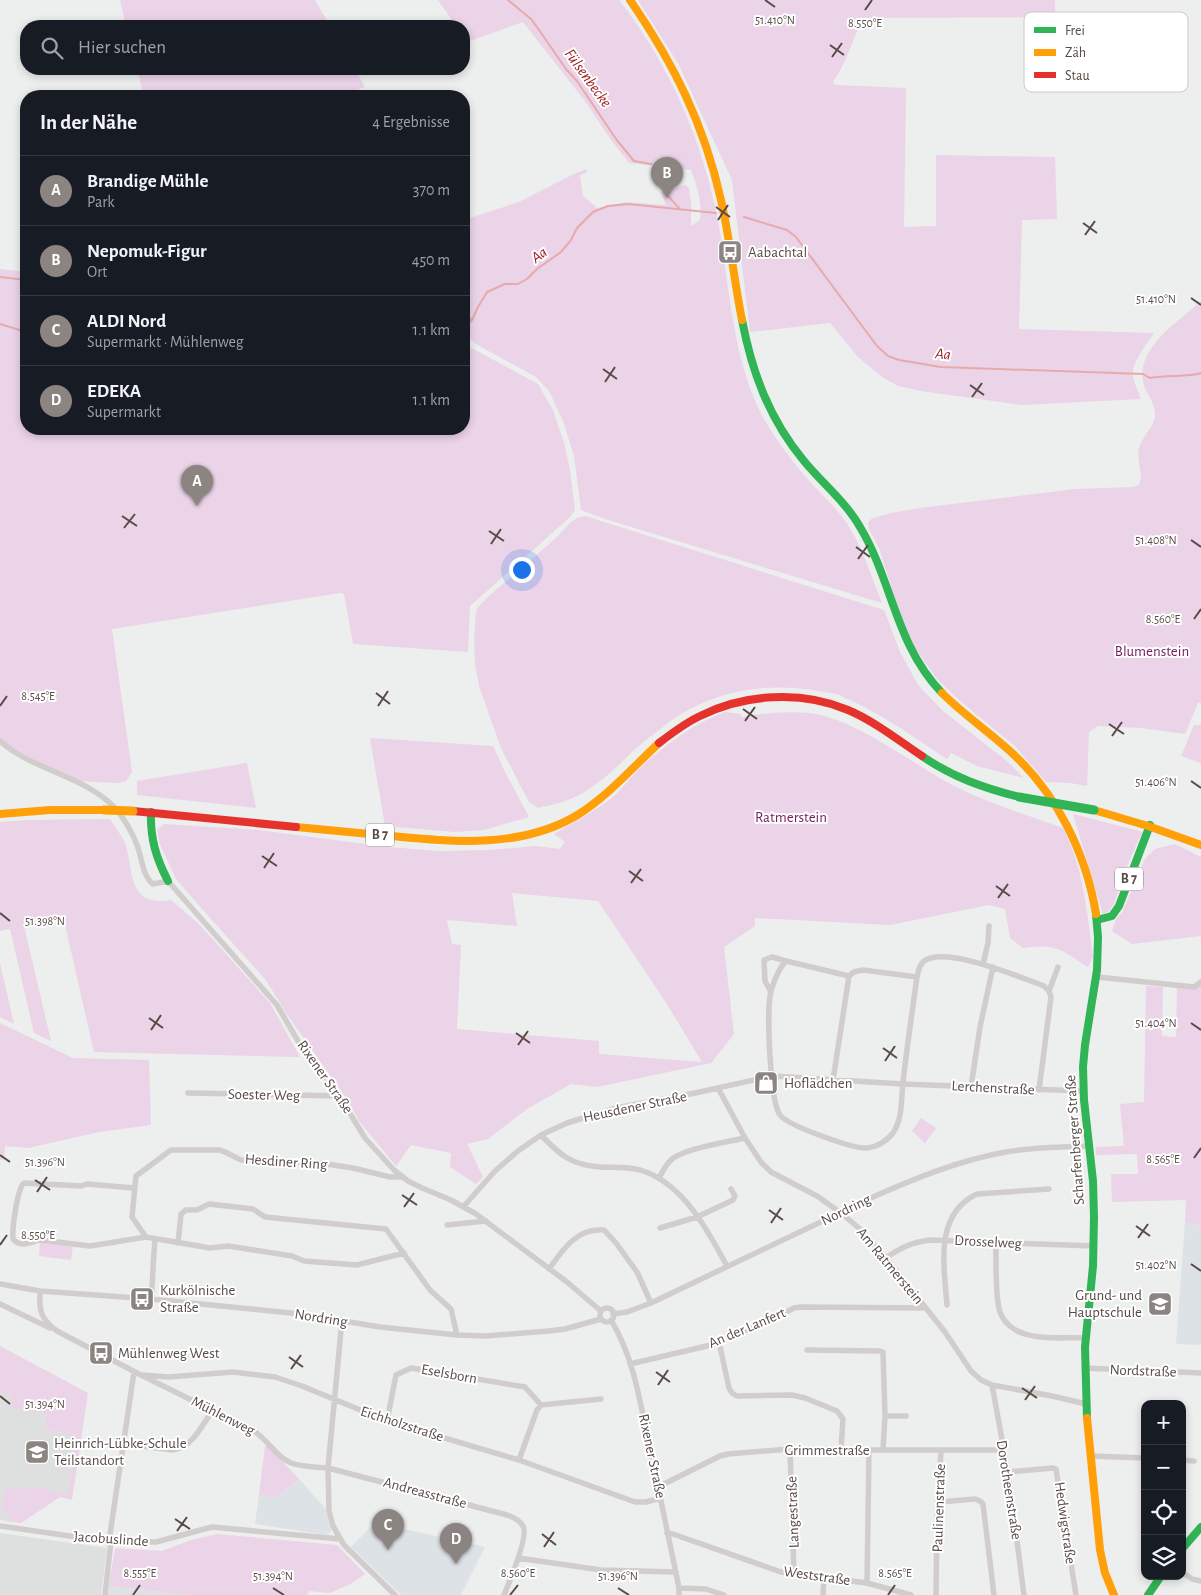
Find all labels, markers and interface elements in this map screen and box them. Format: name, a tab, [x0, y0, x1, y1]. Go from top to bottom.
legend	[1024, 12, 1188, 92]
text: 51.410°N	[755, 14, 795, 26]
text: 8.550°E	[848, 17, 882, 29]
search box	[20, 20, 470, 75]
text: Frei	[1065, 24, 1085, 38]
icon: search	[38, 34, 66, 62]
text: Hier suchen	[78, 38, 166, 57]
water label: Fülsenbecke	[562, 46, 614, 110]
text: Zäh	[1065, 46, 1086, 60]
text: Stau	[1065, 69, 1090, 83]
text: In der Nähe	[40, 112, 137, 133]
text: 4 Ergebnisse	[372, 114, 450, 130]
pin: B	[651, 157, 683, 198]
text: Brandige Mühle	[87, 172, 208, 191]
text: A	[51, 182, 61, 198]
text: 370 m	[413, 182, 450, 198]
text: Park	[87, 194, 115, 210]
bus stop icon: Aabachtal	[717, 239, 743, 265]
text: Nepomuk-Figur	[87, 242, 207, 261]
water label: Aa	[527, 244, 550, 267]
place label: Aabachtal	[748, 245, 807, 260]
text: B	[51, 252, 61, 268]
text: 450 m	[412, 252, 450, 268]
text: Ort	[87, 264, 107, 280]
text: 51.410°N	[1136, 293, 1176, 305]
text: ALDI Nord	[87, 312, 166, 331]
text: C	[52, 322, 60, 338]
text: 1.1 km	[413, 322, 450, 338]
text: Supermarkt · Mühlenweg	[87, 334, 244, 350]
water label: Aa	[933, 345, 952, 363]
text: EDEKA	[87, 382, 141, 401]
text: D	[51, 392, 61, 408]
text: 1.1 km	[413, 392, 450, 408]
text: Supermarkt	[87, 404, 161, 420]
pin: A	[181, 465, 213, 506]
text: 51.408°N	[1135, 534, 1177, 546]
your location	[509, 557, 535, 583]
text: 8.560°E	[1146, 613, 1181, 625]
park label: Blumenstein	[1115, 644, 1189, 659]
text: 8.545°E	[21, 690, 55, 702]
text: 51.406°N	[1135, 776, 1177, 788]
park label: Ratmerstein	[755, 810, 827, 825]
road number: B 7	[366, 824, 394, 846]
road number: B 7	[1115, 868, 1143, 891]
text: 51.398°N	[25, 915, 65, 927]
text: 51.404°N	[1135, 1017, 1177, 1029]
street label: Rixener Straße	[294, 1038, 356, 1117]
shop icon: Hoflädchen	[753, 1070, 779, 1096]
street label: Scharfenberger Straße	[1063, 1074, 1087, 1206]
place label: Hoflädchen	[784, 1076, 852, 1091]
street label: Lerchenstraße	[951, 1078, 1035, 1098]
street label: Soester Weg	[228, 1087, 301, 1103]
street label: Heusdener Straße	[582, 1089, 688, 1125]
street label: Hesdiner Ring	[244, 1152, 329, 1172]
text: 8.565°E	[1146, 1153, 1180, 1165]
text: 51.396°N	[25, 1156, 65, 1168]
street label: Nordring	[819, 1191, 874, 1228]
street label: Am Ratmerstein	[854, 1225, 926, 1307]
text: 8.550°E	[21, 1229, 55, 1241]
street label: Drosselweg	[954, 1233, 1023, 1251]
text: 51.402°N	[1135, 1259, 1177, 1271]
place label: Kurkölnische Straße	[160, 1283, 235, 1315]
bus stop icon: Kurkölnische Straße	[129, 1286, 155, 1312]
place label: Grund- und Hauptschule	[1068, 1288, 1142, 1320]
school or university icon: Grund- und Hauptschule	[1147, 1291, 1173, 1317]
street label: An der Lanfert	[706, 1305, 788, 1351]
street label: Nordring	[294, 1306, 349, 1330]
bus stop icon: Mühlenweg West	[88, 1340, 114, 1366]
place label: Mühlenweg West	[118, 1346, 220, 1361]
street label: Eselsborn	[420, 1362, 478, 1386]
street label: Nordstraße	[1109, 1362, 1177, 1380]
street label: Mühlenweg	[189, 1394, 258, 1439]
text: 51.394°N	[25, 1398, 65, 1410]
map controls	[1141, 1400, 1186, 1580]
button: +	[1141, 1400, 1186, 1445]
street label: Eichholzstraße	[358, 1403, 446, 1445]
street label: Rixener Straße	[636, 1412, 668, 1500]
place label: Heinrich-Lübke-Schule Teilstandort	[54, 1436, 187, 1468]
school or university icon: Heinrich-Lübke-Schule Teilstandort	[24, 1439, 50, 1465]
street label: Dorotheenstraße	[994, 1439, 1024, 1541]
street label: Grimmestraße	[784, 1443, 870, 1458]
button: −	[1141, 1445, 1186, 1490]
street label: Paulinenstraße	[930, 1463, 948, 1553]
street label: Andreasstraße	[382, 1475, 468, 1511]
street label: Langestraße	[784, 1476, 802, 1548]
street label: Hedwigstraße	[1052, 1481, 1078, 1565]
button: locate	[1141, 1490, 1186, 1535]
pin: C	[372, 1509, 404, 1550]
pin: D	[440, 1523, 472, 1564]
street label: Jacobuslinde	[73, 1529, 149, 1549]
button: layers	[1141, 1535, 1186, 1580]
street label: Weststraße	[783, 1564, 851, 1588]
text: 8.555°E	[124, 1567, 157, 1579]
text: 8.560°E	[501, 1567, 536, 1579]
text: 8.565°E	[878, 1567, 912, 1579]
text: 51.394°N	[253, 1570, 293, 1582]
text: 51.396°N	[598, 1570, 638, 1582]

